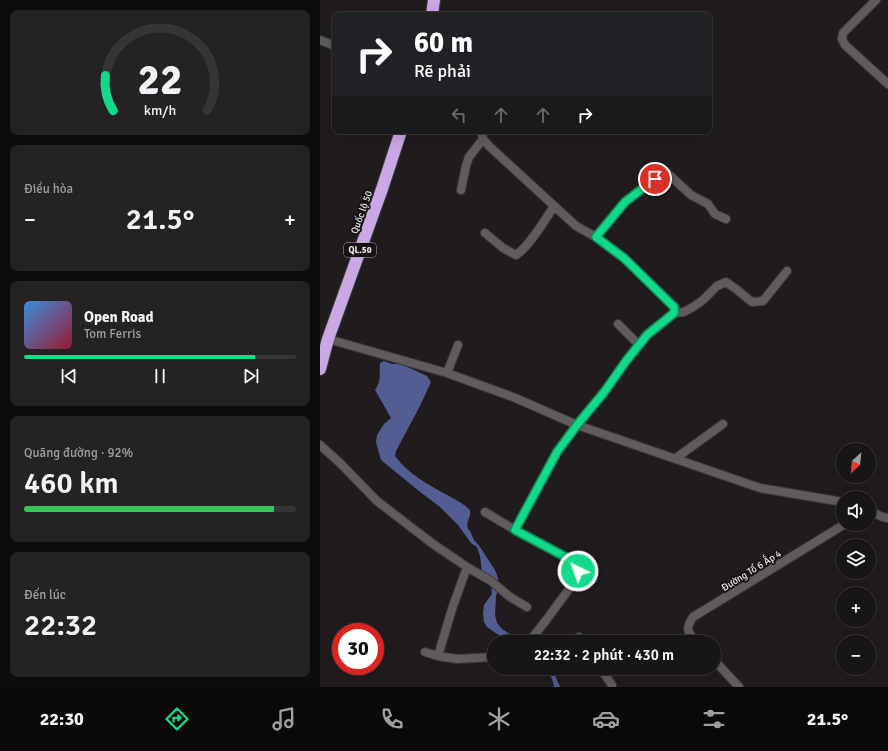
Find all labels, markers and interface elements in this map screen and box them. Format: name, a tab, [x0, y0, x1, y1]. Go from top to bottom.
text: 60 m	[414, 26, 473, 60]
icon: right	[348, 28, 400, 80]
text: 22	[138, 55, 182, 106]
text: Rẽ phải	[414, 60, 471, 82]
text: km/h	[144, 101, 176, 118]
icon: left	[448, 104, 470, 126]
icon: ahead	[490, 104, 512, 126]
icon: ahead	[532, 104, 554, 126]
icon: right	[574, 104, 596, 126]
pin	[638, 162, 672, 196]
icon: arrive	[644, 168, 666, 190]
text: Điều hòa	[24, 181, 73, 197]
street label: Quốc lộ 50	[349, 189, 375, 236]
text: 21.5°	[126, 201, 194, 238]
text: −	[24, 206, 36, 233]
text: +	[284, 206, 296, 233]
road number: QL.50	[344, 243, 376, 257]
text: Open Road	[84, 308, 154, 326]
text: Tom Ferris	[84, 326, 141, 342]
icon: previous	[58, 365, 80, 387]
icon: pause	[149, 365, 171, 387]
icon: next	[240, 365, 262, 387]
north arrow	[836, 443, 876, 483]
map controls	[836, 443, 876, 675]
text: Quãng đường · 92%	[24, 445, 133, 461]
text: 460 km	[24, 465, 119, 502]
button: sound	[836, 491, 876, 531]
button: layers	[836, 539, 876, 579]
street label: Đường Tổ 6 Ấp 4	[718, 546, 784, 594]
position arrow	[557, 550, 599, 592]
text: Đến lúc	[24, 587, 66, 603]
button: +	[836, 587, 876, 627]
text: 22:32	[24, 607, 97, 644]
speed limit sign: 30	[332, 623, 384, 675]
button: −	[836, 635, 876, 675]
text: 22:32 · 2 phút · 430 m	[534, 646, 674, 664]
icon: directions	[163, 705, 191, 733]
icon: music	[270, 705, 298, 733]
icon: phone	[378, 705, 406, 733]
icon: climate	[485, 705, 513, 733]
icon: car	[592, 705, 620, 733]
icon: filters	[700, 705, 728, 733]
text: 22:30	[40, 708, 84, 730]
text: 21.5°	[807, 708, 848, 730]

